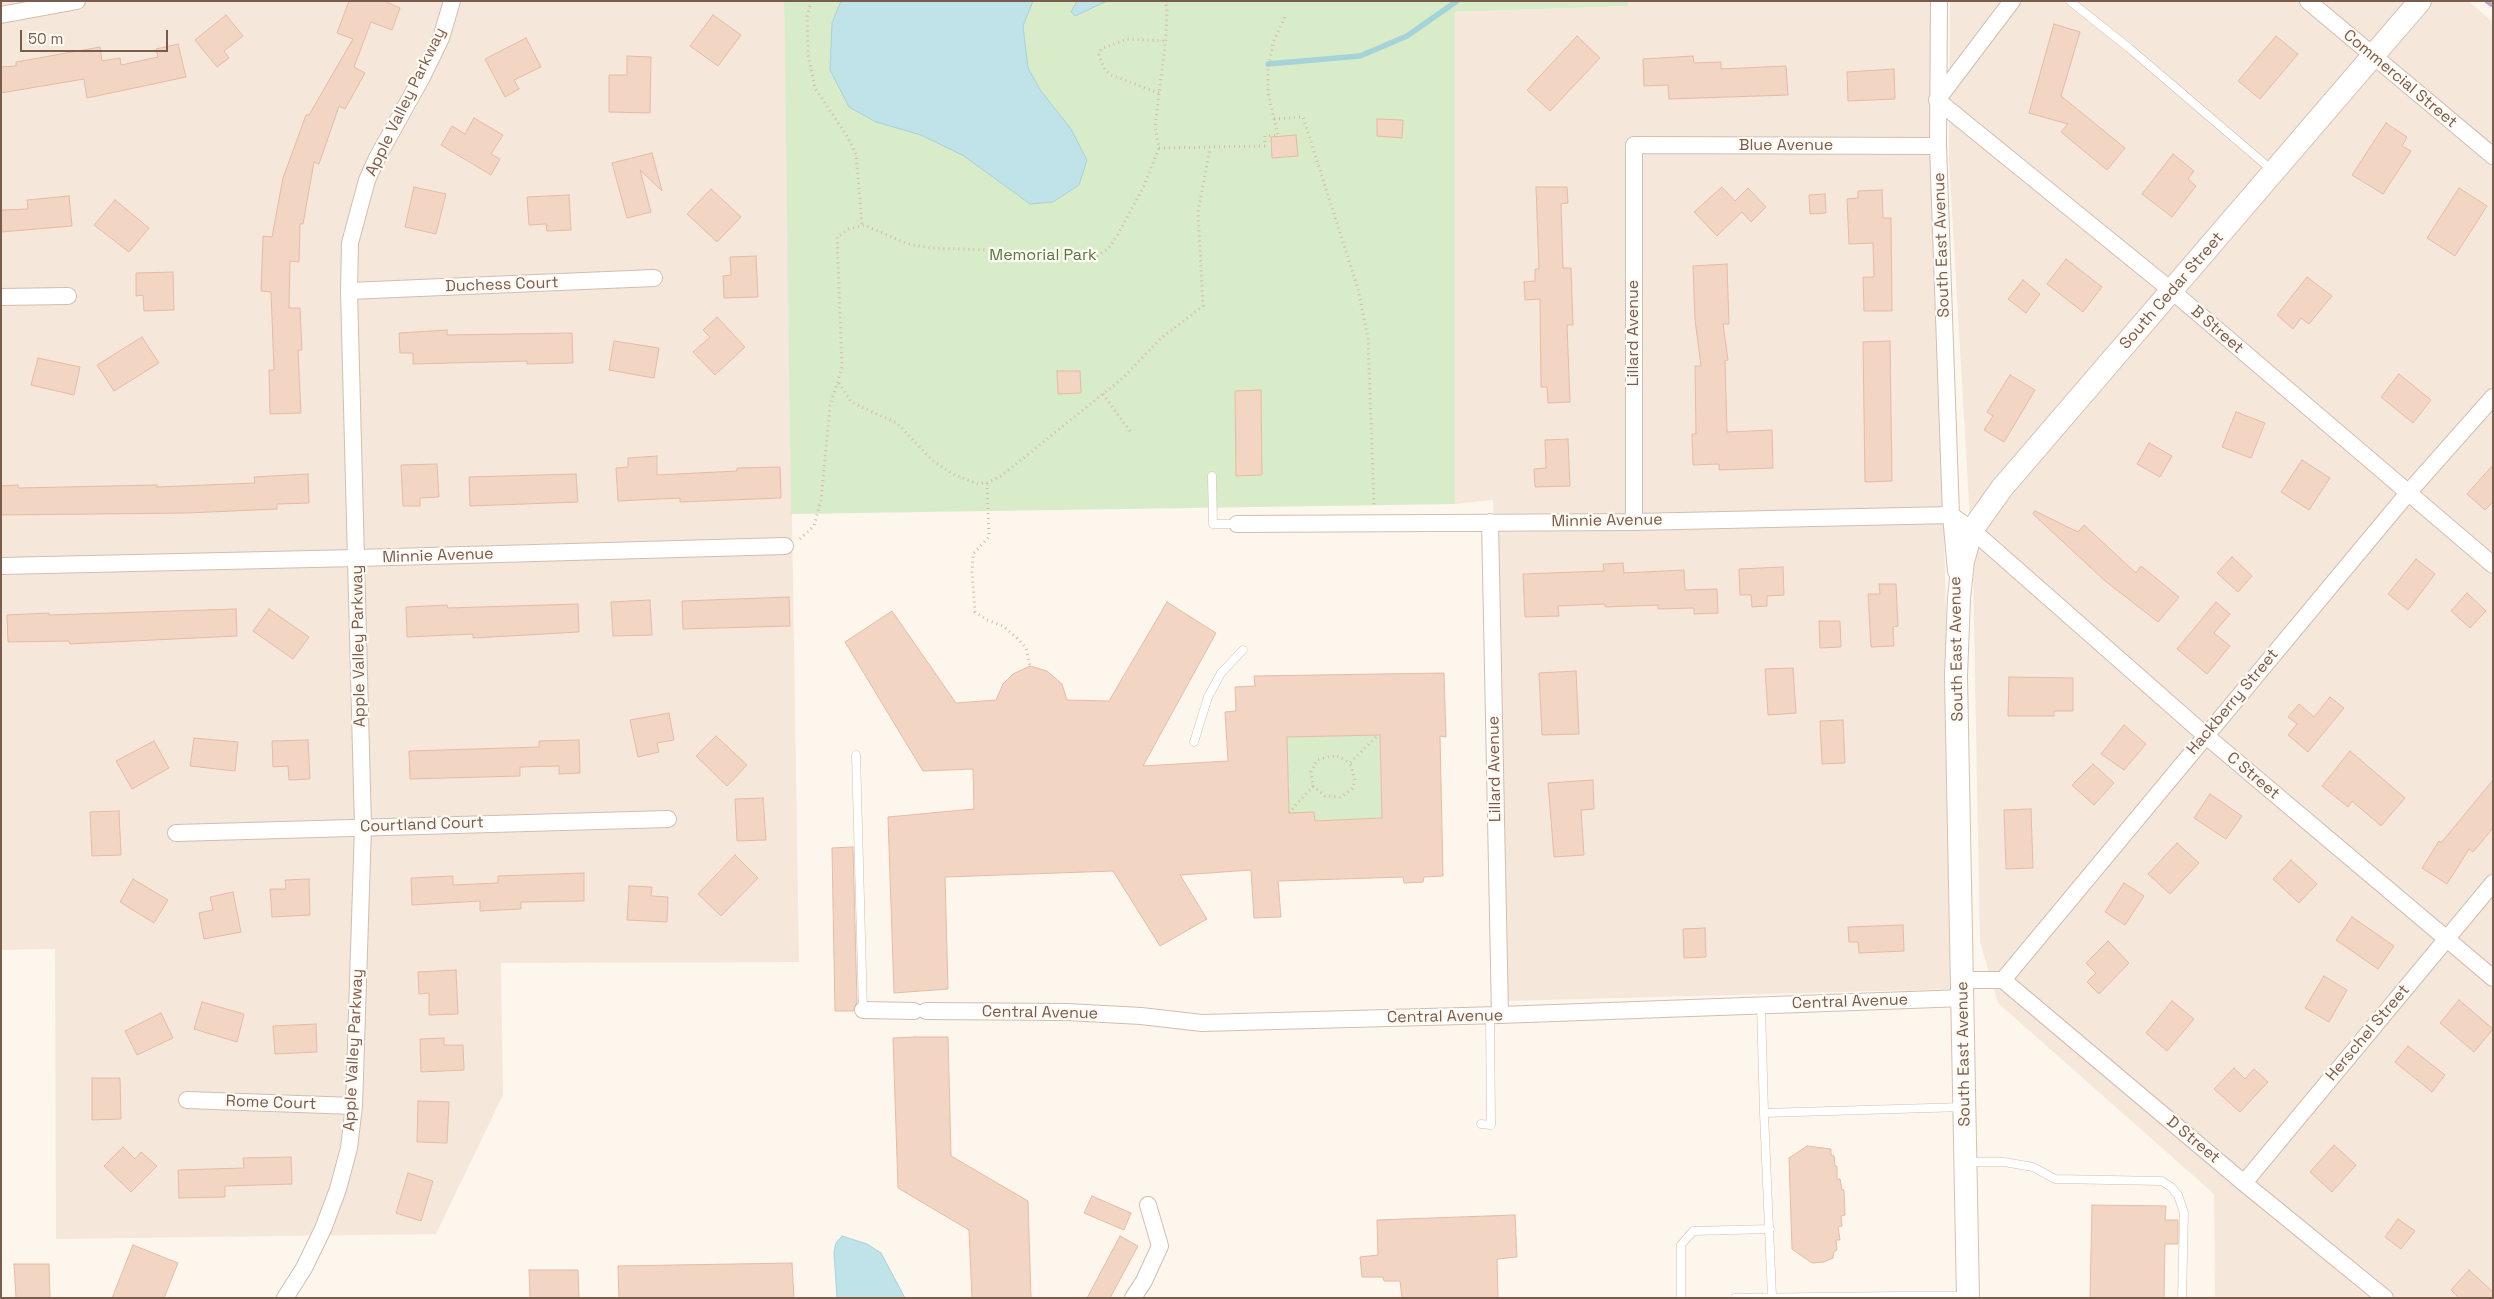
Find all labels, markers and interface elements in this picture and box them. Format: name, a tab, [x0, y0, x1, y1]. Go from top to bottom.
scale bar	[22, 20, 170, 52]
street label: Apple Valley Parkway	[362, 25, 450, 179]
street label: Commercial Street	[2339, 26, 2461, 132]
text: 50 m	[28, 29, 63, 48]
street label: Blue Avenue	[1739, 136, 1833, 156]
street label: South East Avenue	[1930, 172, 1954, 318]
street label: South Cedar Street	[2116, 228, 2228, 354]
park label: Memorial Park	[989, 246, 1097, 266]
street label: Duchess Court	[445, 273, 559, 297]
street label: Lillard Avenue	[1624, 280, 1644, 386]
street label: B Street	[2187, 302, 2247, 358]
street label: Minnie Avenue	[1551, 510, 1663, 532]
street label: Minnie Avenue	[382, 544, 494, 568]
street label: Apple Valley Parkway	[348, 565, 370, 727]
street label: South East Avenue	[1946, 576, 1968, 722]
street label: Hackberry Street	[2183, 645, 2283, 759]
street label: Lillard Avenue	[1484, 716, 1506, 822]
street label: C Street	[2223, 748, 2283, 804]
street label: Courtland Court	[360, 813, 484, 837]
street label: Apple Valley Parkway	[340, 968, 368, 1132]
street label: South East Avenue	[1953, 981, 1975, 1127]
street label: Herschel Street	[2322, 981, 2414, 1085]
street label: Central Avenue	[1792, 990, 1908, 1014]
street label: Central Avenue	[982, 1002, 1098, 1024]
street label: Central Avenue	[1387, 1006, 1503, 1028]
street label: Rome Court	[225, 1092, 317, 1114]
street label: D Street	[2162, 1112, 2224, 1168]

